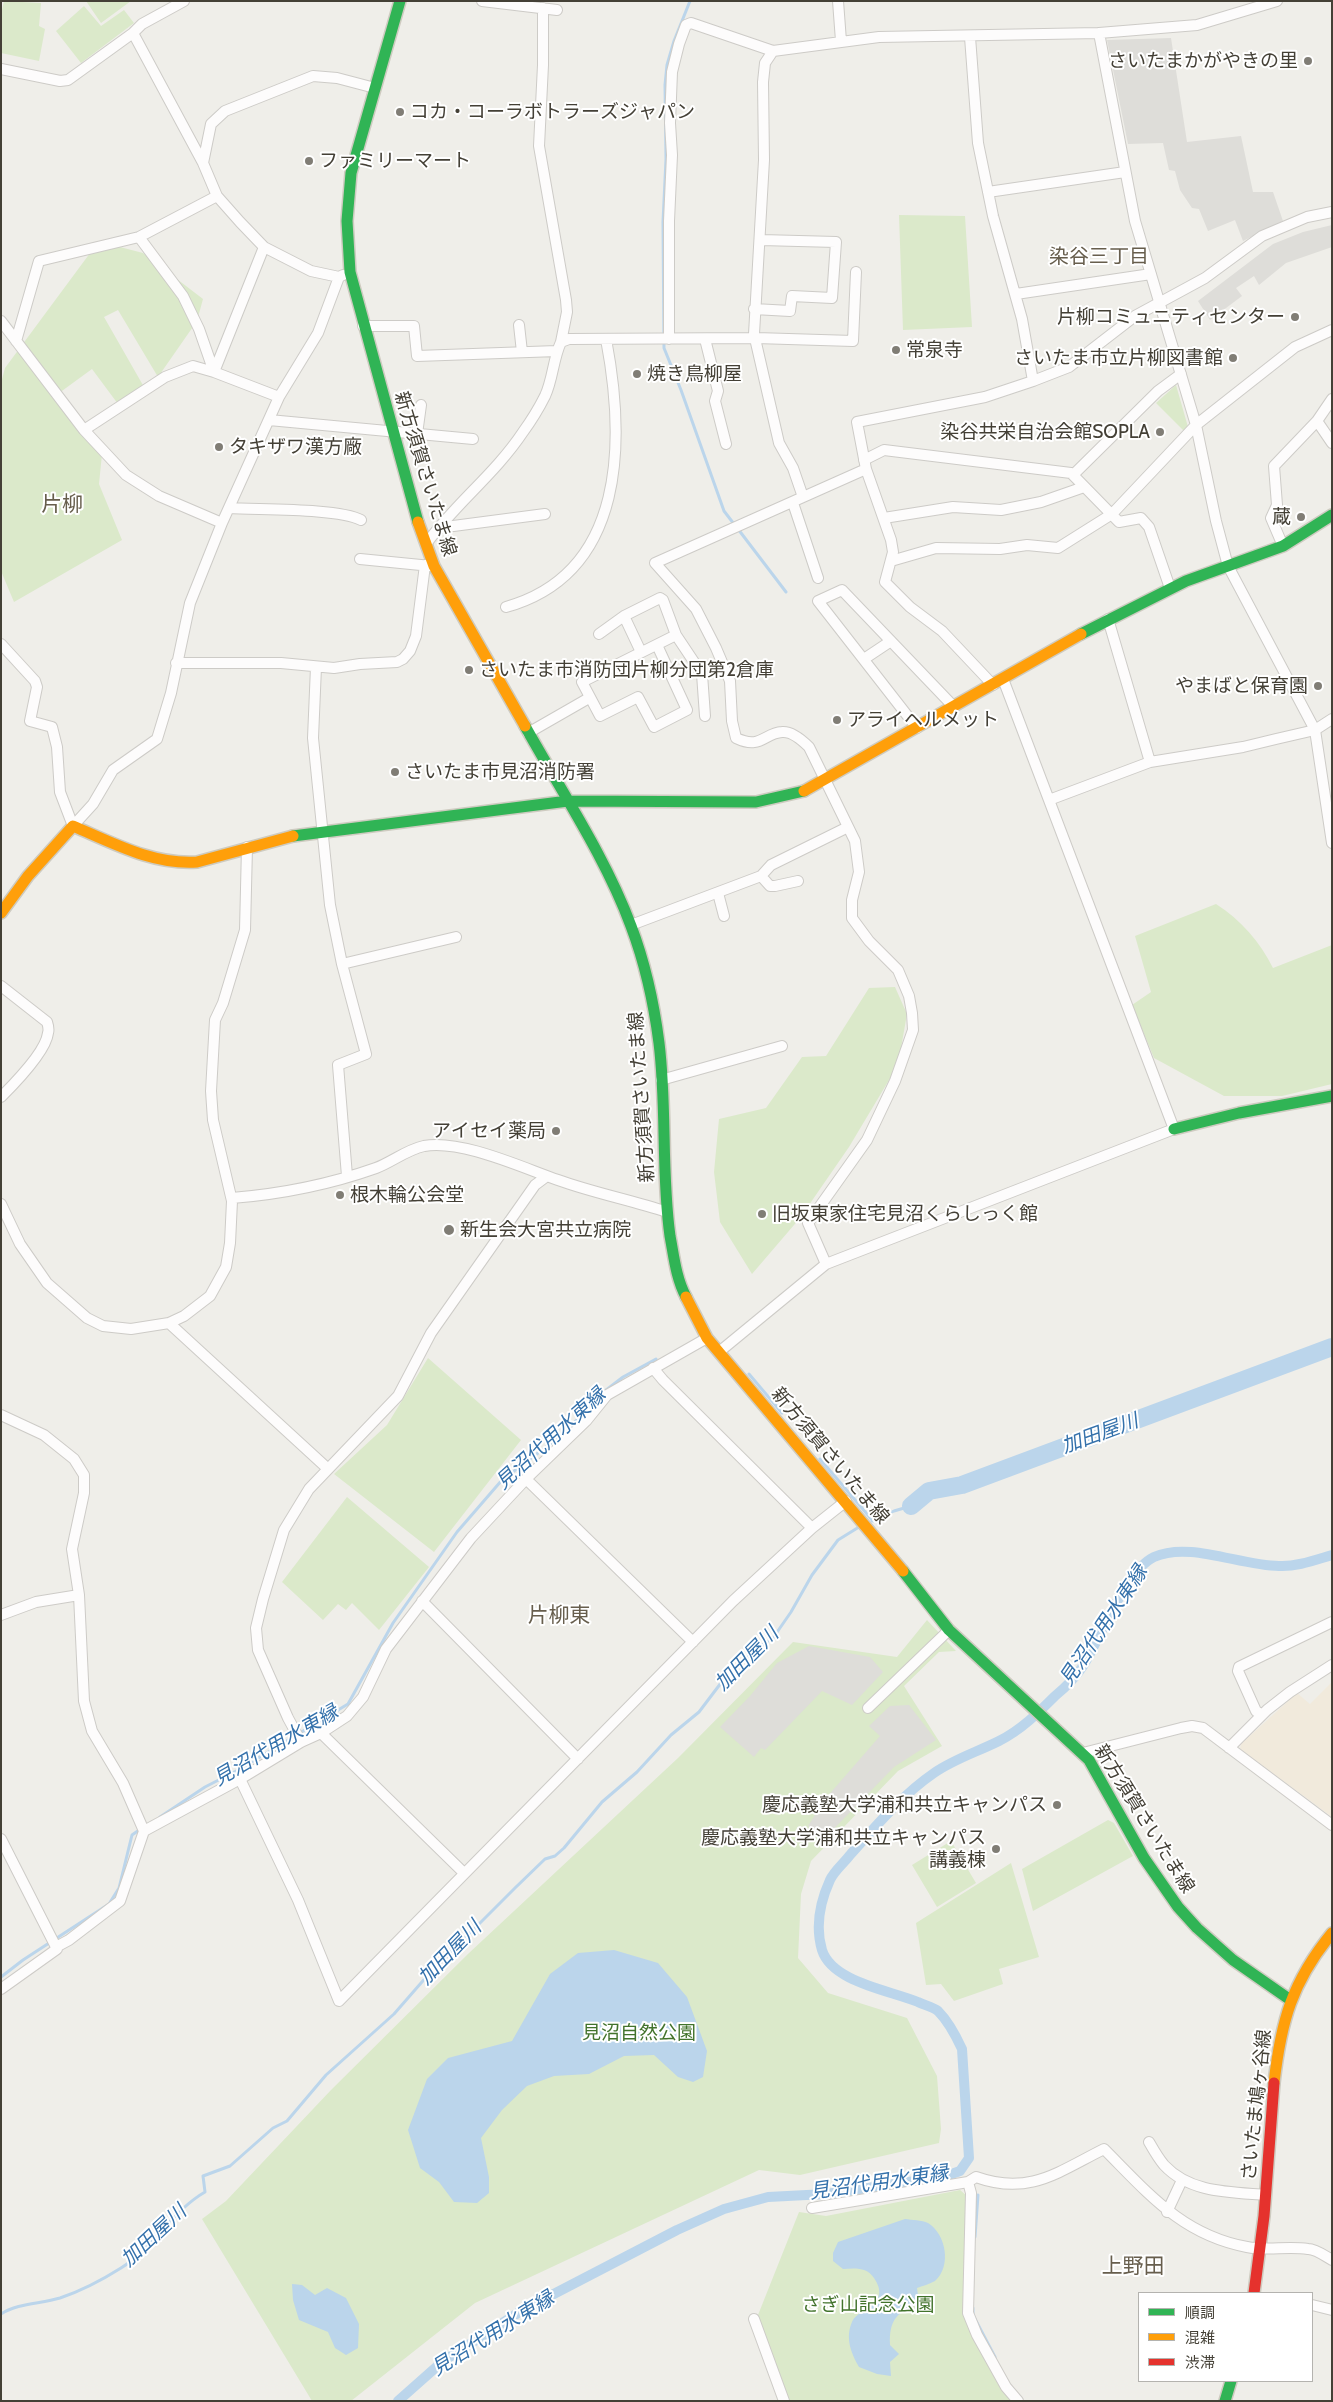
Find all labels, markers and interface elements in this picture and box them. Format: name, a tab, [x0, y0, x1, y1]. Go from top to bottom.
place label: さいたまかがやきの里	[1108, 50, 1298, 72]
marker: さいたまかがやきの里	[1302, 55, 1314, 67]
place label: コカ・コーラボトラーズジャパン	[410, 101, 695, 123]
marker: コカ・コーラボトラーズジャパン	[394, 106, 406, 118]
place label: ファミリーマート	[319, 150, 471, 172]
marker: ファミリーマート	[303, 155, 315, 167]
district label: 染谷三丁目	[1049, 245, 1149, 269]
place label: 片柳コミュニティセンター	[1057, 306, 1285, 328]
marker: 片柳コミュニティセンター	[1289, 311, 1301, 323]
place label: 常泉寺	[906, 339, 963, 361]
marker: 常泉寺	[890, 344, 902, 356]
place label: さいたま市立片柳図書館	[1014, 347, 1223, 369]
marker: さいたま市立片柳図書館	[1227, 352, 1239, 364]
place label: 焼き鳥柳屋	[647, 363, 742, 385]
marker: 焼き鳥柳屋	[631, 368, 643, 380]
street label: 新方須賀さいたま線	[389, 389, 461, 559]
place label: 染谷共栄自治会館SOPLA	[940, 421, 1150, 443]
marker: 染谷共栄自治会館SOPLA	[1154, 426, 1166, 438]
place label: タキザワ漢方廠	[229, 436, 362, 458]
marker: タキザワ漢方廠	[213, 441, 225, 453]
district label: 片柳	[41, 492, 83, 518]
place label: 蔵	[1272, 506, 1291, 528]
marker: 蔵	[1295, 511, 1307, 523]
place label: さいたま市消防団片柳分団第2倉庫	[479, 659, 774, 681]
marker: さいたま市消防団片柳分団第2倉庫	[463, 664, 475, 676]
place label: やまばと保育園	[1175, 675, 1308, 697]
marker: やまばと保育園	[1312, 680, 1324, 692]
place label: アライヘルメット	[847, 709, 999, 731]
marker: アライヘルメット	[831, 714, 843, 726]
place label: さいたま市見沼消防署	[405, 761, 595, 783]
marker: さいたま市見沼消防署	[389, 766, 401, 778]
street label: 新方須賀さいたま線	[625, 1011, 659, 1183]
place label: アイセイ薬局	[432, 1120, 546, 1142]
marker: アイセイ薬局	[550, 1125, 562, 1137]
place label: 根木輪公会堂	[350, 1184, 464, 1206]
marker: 根木輪公会堂	[334, 1189, 346, 1201]
place label: 旧坂東家住宅見沼くらしっく館	[772, 1203, 1038, 1225]
marker: 旧坂東家住宅見沼くらしっく館	[756, 1208, 768, 1220]
place label: 新生会大宮共立病院	[460, 1219, 631, 1241]
marker: 新生会大宮共立病院	[442, 1223, 456, 1237]
water label: 見沼代用水東縁	[491, 1383, 611, 1495]
street label: 新方須賀さいたま線	[766, 1383, 894, 1529]
water label: 加田屋川	[1058, 1409, 1142, 1459]
water label: 見沼代用水東縁	[1055, 1561, 1153, 1691]
district label: 片柳東	[528, 1603, 590, 1629]
water label: 加田屋川	[710, 1622, 784, 1696]
water label: 見沼代用水東縁	[209, 1701, 343, 1791]
street label: 新方須賀さいたま線	[1089, 1740, 1199, 1898]
place label: 慶応義塾大学浦和共立キャンパス	[762, 1794, 1047, 1816]
marker: 慶応義塾大学浦和共立キャンパス	[1051, 1799, 1063, 1811]
place label: 慶応義塾大学浦和共立キャンパス 講義棟	[701, 1827, 986, 1871]
marker: 慶応義塾大学浦和共立キャンパス 講義棟	[990, 1843, 1002, 1855]
water label: 加田屋川	[414, 1916, 486, 1990]
park label: 見沼自然公園	[582, 2022, 696, 2044]
street label: さいたま鳩ヶ谷線	[1238, 2028, 1276, 2182]
water label: 見沼代用水東縁	[808, 2161, 950, 2205]
water label: 加田屋川	[117, 2200, 191, 2272]
district label: 上野田	[1102, 2254, 1164, 2280]
water label: 見沼代用水東縁	[427, 2287, 559, 2381]
legend	[1138, 2292, 1313, 2382]
park label: さぎ山記念公園	[802, 2294, 934, 2316]
text: 順調	[1185, 2304, 1215, 2322]
text: 混雑	[1185, 2329, 1215, 2347]
text: 渋滞	[1185, 2354, 1215, 2372]

